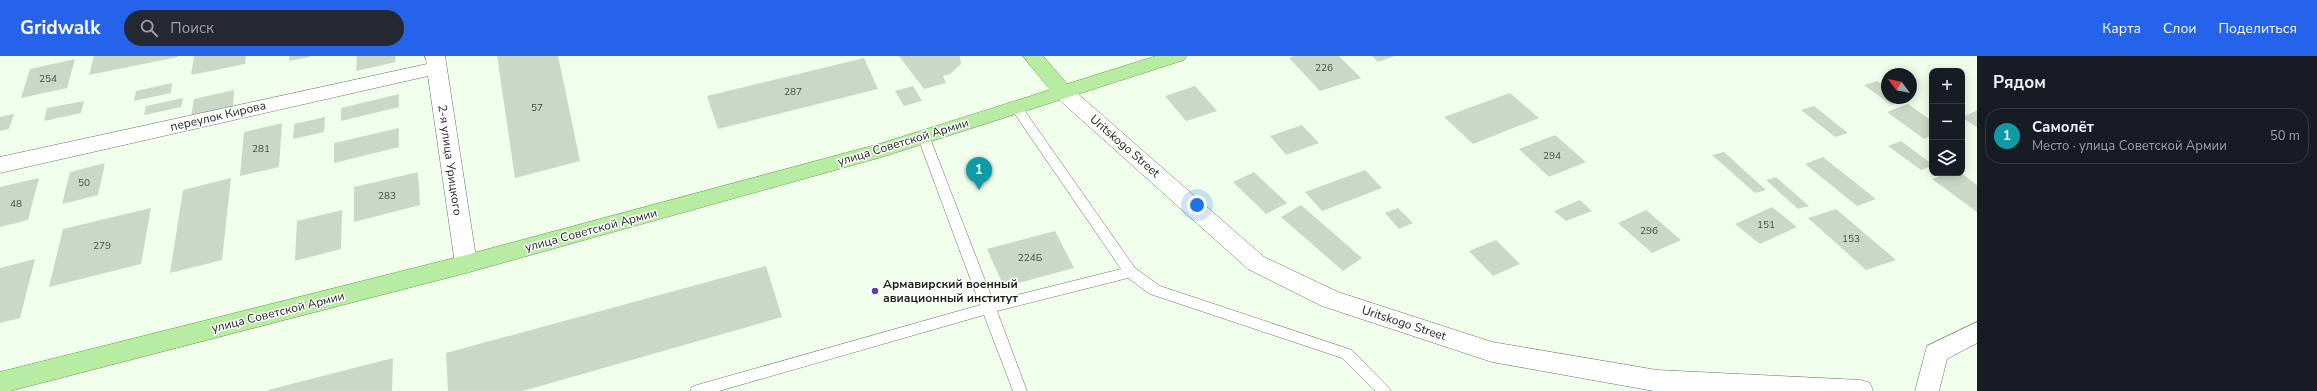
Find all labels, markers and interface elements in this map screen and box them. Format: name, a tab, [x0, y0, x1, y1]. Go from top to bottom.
search box	[124, 10, 404, 46]
text: Gridwalk	[20, 15, 100, 41]
icon: search	[138, 17, 160, 39]
text: Поиск	[170, 18, 214, 38]
text: Карта	[2102, 19, 2141, 38]
text: Слои	[2163, 19, 2197, 38]
text: Поделиться	[2219, 19, 2297, 38]
house number: 226	[1315, 61, 1333, 75]
north arrow	[1881, 68, 1917, 104]
map controls	[1929, 68, 1965, 176]
button: +	[1929, 68, 1965, 104]
text: Рядом	[1993, 71, 2046, 94]
house number: 254	[39, 72, 57, 86]
house number: 287	[784, 85, 802, 99]
street label: переулок Кирова	[169, 97, 267, 135]
house number: 57	[531, 101, 543, 115]
street label: 2-я улица Урицкого	[434, 103, 466, 217]
button: −	[1929, 104, 1965, 140]
street label: Uritskogo Street	[1087, 111, 1164, 181]
street label: улица Советской Армии	[835, 114, 971, 170]
text: Самолёт	[2032, 117, 2094, 137]
text: 1	[2003, 127, 2011, 145]
text: 50 m	[2270, 127, 2300, 145]
text: Место · улица Советской Армии	[2032, 137, 2227, 155]
button: layers	[1929, 140, 1965, 176]
house number: 281	[252, 142, 270, 156]
house number: 294	[1543, 149, 1561, 163]
pin: 1	[966, 157, 992, 190]
house number: 50	[78, 176, 90, 190]
house number: 283	[378, 189, 396, 203]
your location	[1187, 195, 1207, 215]
house number: 48	[10, 197, 22, 211]
street label: улица Советской Армии	[523, 205, 659, 255]
house number: 151	[1757, 218, 1775, 232]
house number: 296	[1640, 224, 1658, 238]
house number: 153	[1842, 232, 1860, 246]
house number: 279	[93, 239, 111, 253]
house number: 224Б	[1018, 251, 1043, 265]
place label: Армавирский военный авиационный институт	[883, 276, 1018, 306]
marker: Армавирский военный авиационный институт	[870, 286, 880, 296]
street label: улица Советской Армии	[210, 288, 346, 336]
street label: Uritskogo Street	[1360, 302, 1449, 344]

